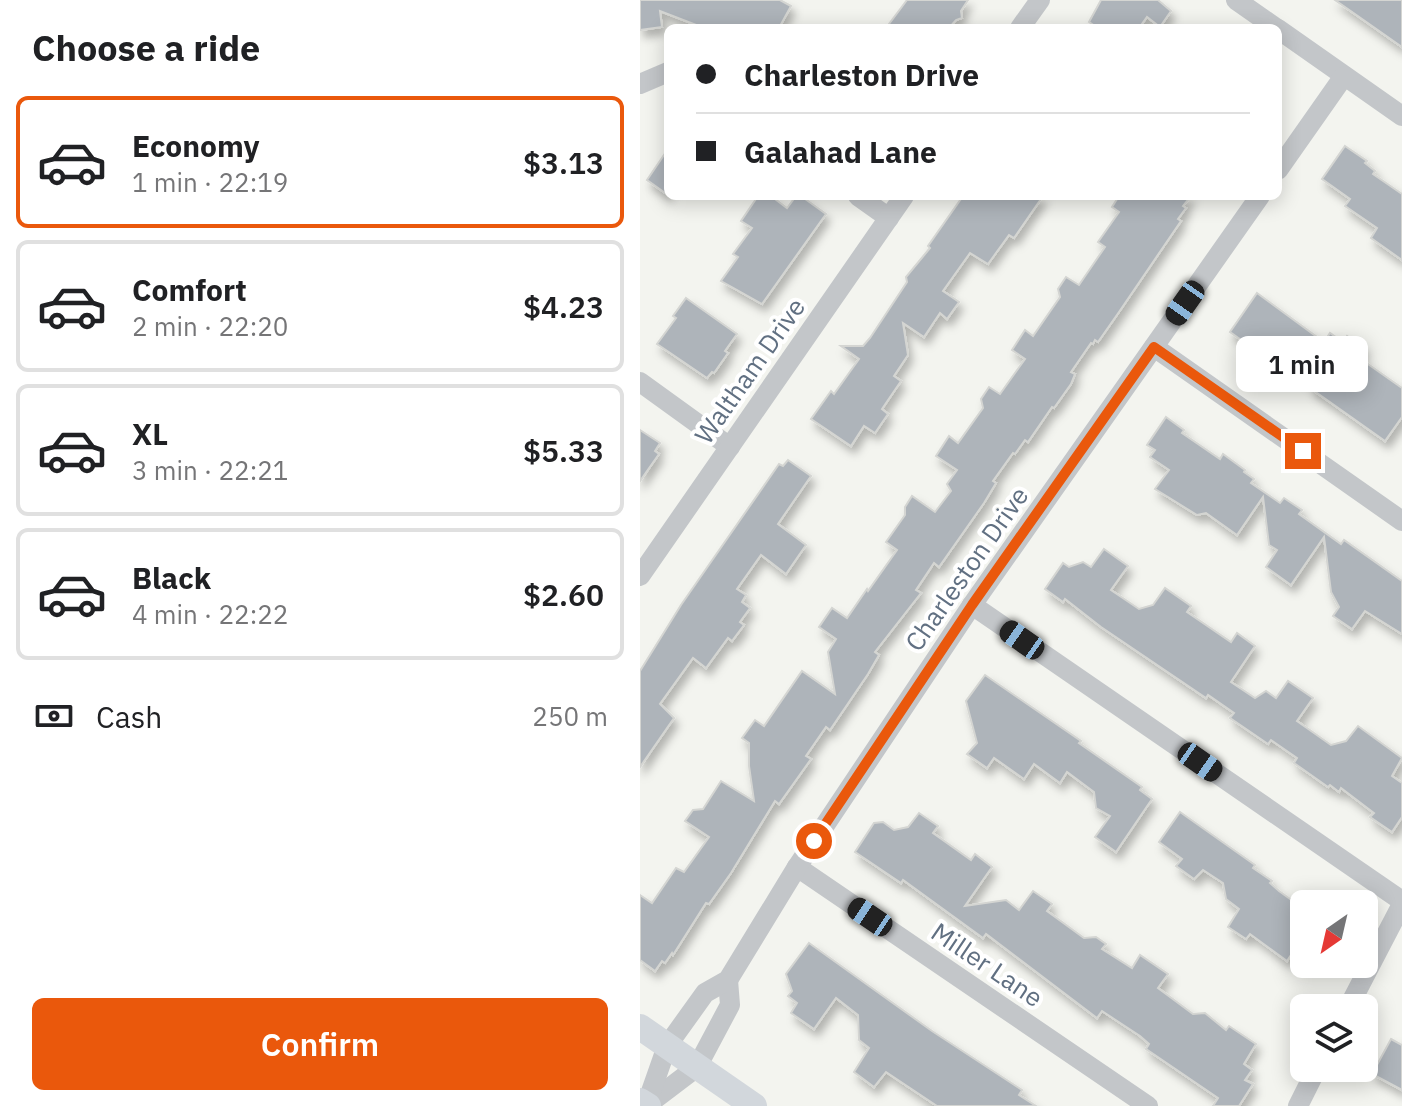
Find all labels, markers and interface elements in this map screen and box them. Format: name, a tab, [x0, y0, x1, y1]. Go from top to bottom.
text: Choose a ride	[32, 24, 260, 71]
text: Charleston Drive	[744, 55, 979, 94]
icon: car	[36, 126, 108, 198]
text: Economy	[132, 126, 260, 165]
text: Galahad Lane	[744, 132, 937, 171]
text: $3.13	[523, 143, 604, 182]
text: 1 min · 22:19	[132, 165, 288, 199]
icon: car	[36, 270, 108, 342]
text: Comfort	[132, 270, 247, 309]
car	[1161, 276, 1209, 330]
text: $4.23	[523, 287, 604, 326]
street label: Waltham Drive	[686, 291, 812, 450]
text: 2 min · 22:20	[132, 309, 288, 343]
callout: 1 min	[1237, 335, 1369, 391]
text: 1 min	[1268, 347, 1336, 381]
icon: car	[36, 414, 108, 486]
text: XL	[132, 414, 168, 453]
text: $5.33	[523, 431, 604, 470]
route end	[1285, 433, 1321, 469]
text: 3 min · 22:21	[132, 453, 288, 487]
street label: Charleston Drive	[897, 480, 1035, 657]
icon: car	[36, 558, 108, 630]
text: Black	[132, 558, 211, 597]
text: $2.60	[523, 575, 604, 614]
text: 4 min · 22:22	[132, 597, 288, 631]
car	[995, 616, 1049, 664]
icon: cash	[32, 694, 76, 738]
text: Cash	[96, 697, 162, 736]
text: 250 m	[532, 699, 608, 733]
car	[1173, 738, 1227, 786]
route start	[796, 823, 832, 859]
north arrow	[1290, 890, 1378, 978]
map controls	[1290, 890, 1378, 1082]
car	[843, 894, 897, 940]
street label: Miller Lane	[925, 914, 1050, 1014]
button: layers	[1290, 994, 1378, 1082]
button: Confirm	[32, 998, 608, 1090]

